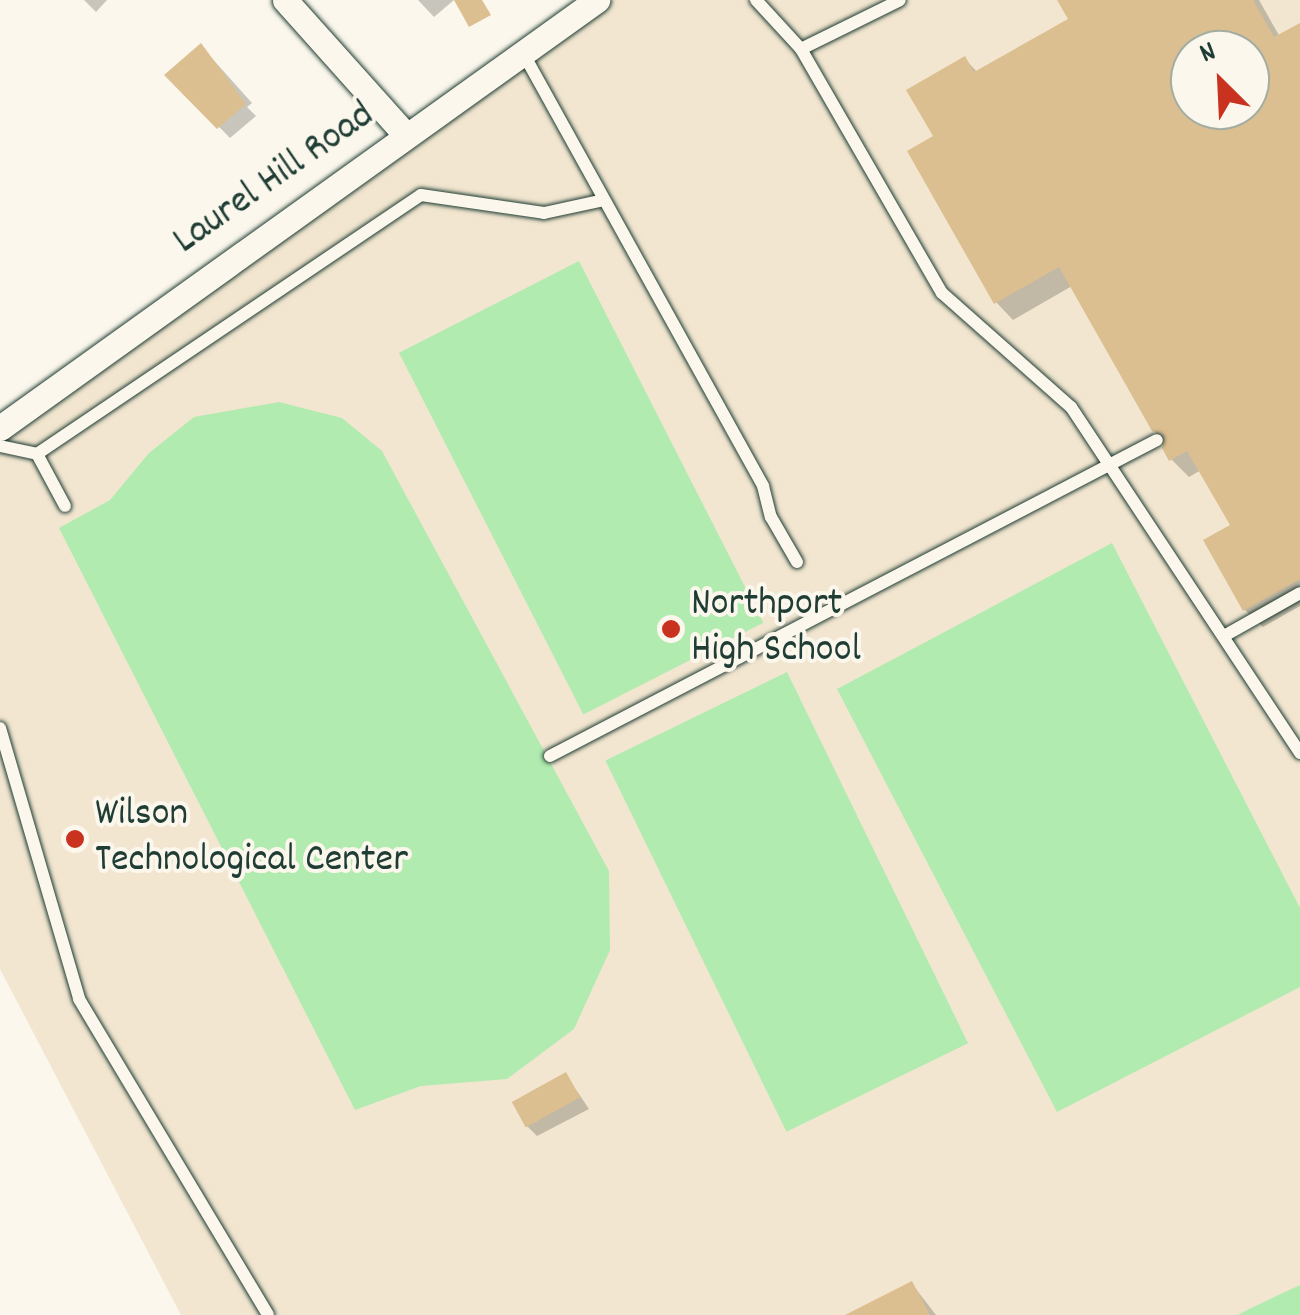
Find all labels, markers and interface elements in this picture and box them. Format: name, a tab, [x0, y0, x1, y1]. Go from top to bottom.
north arrow	[1170, 30, 1270, 130]
text: N	[1194, 33, 1223, 76]
street label: Laurel Hill Road	[165, 93, 385, 267]
place label: Northport High School	[691, 582, 861, 676]
marker: Northport High School	[660, 618, 682, 640]
place label: Wilson Technological Center	[95, 792, 408, 886]
marker: Wilson Technological Center	[64, 828, 86, 850]

